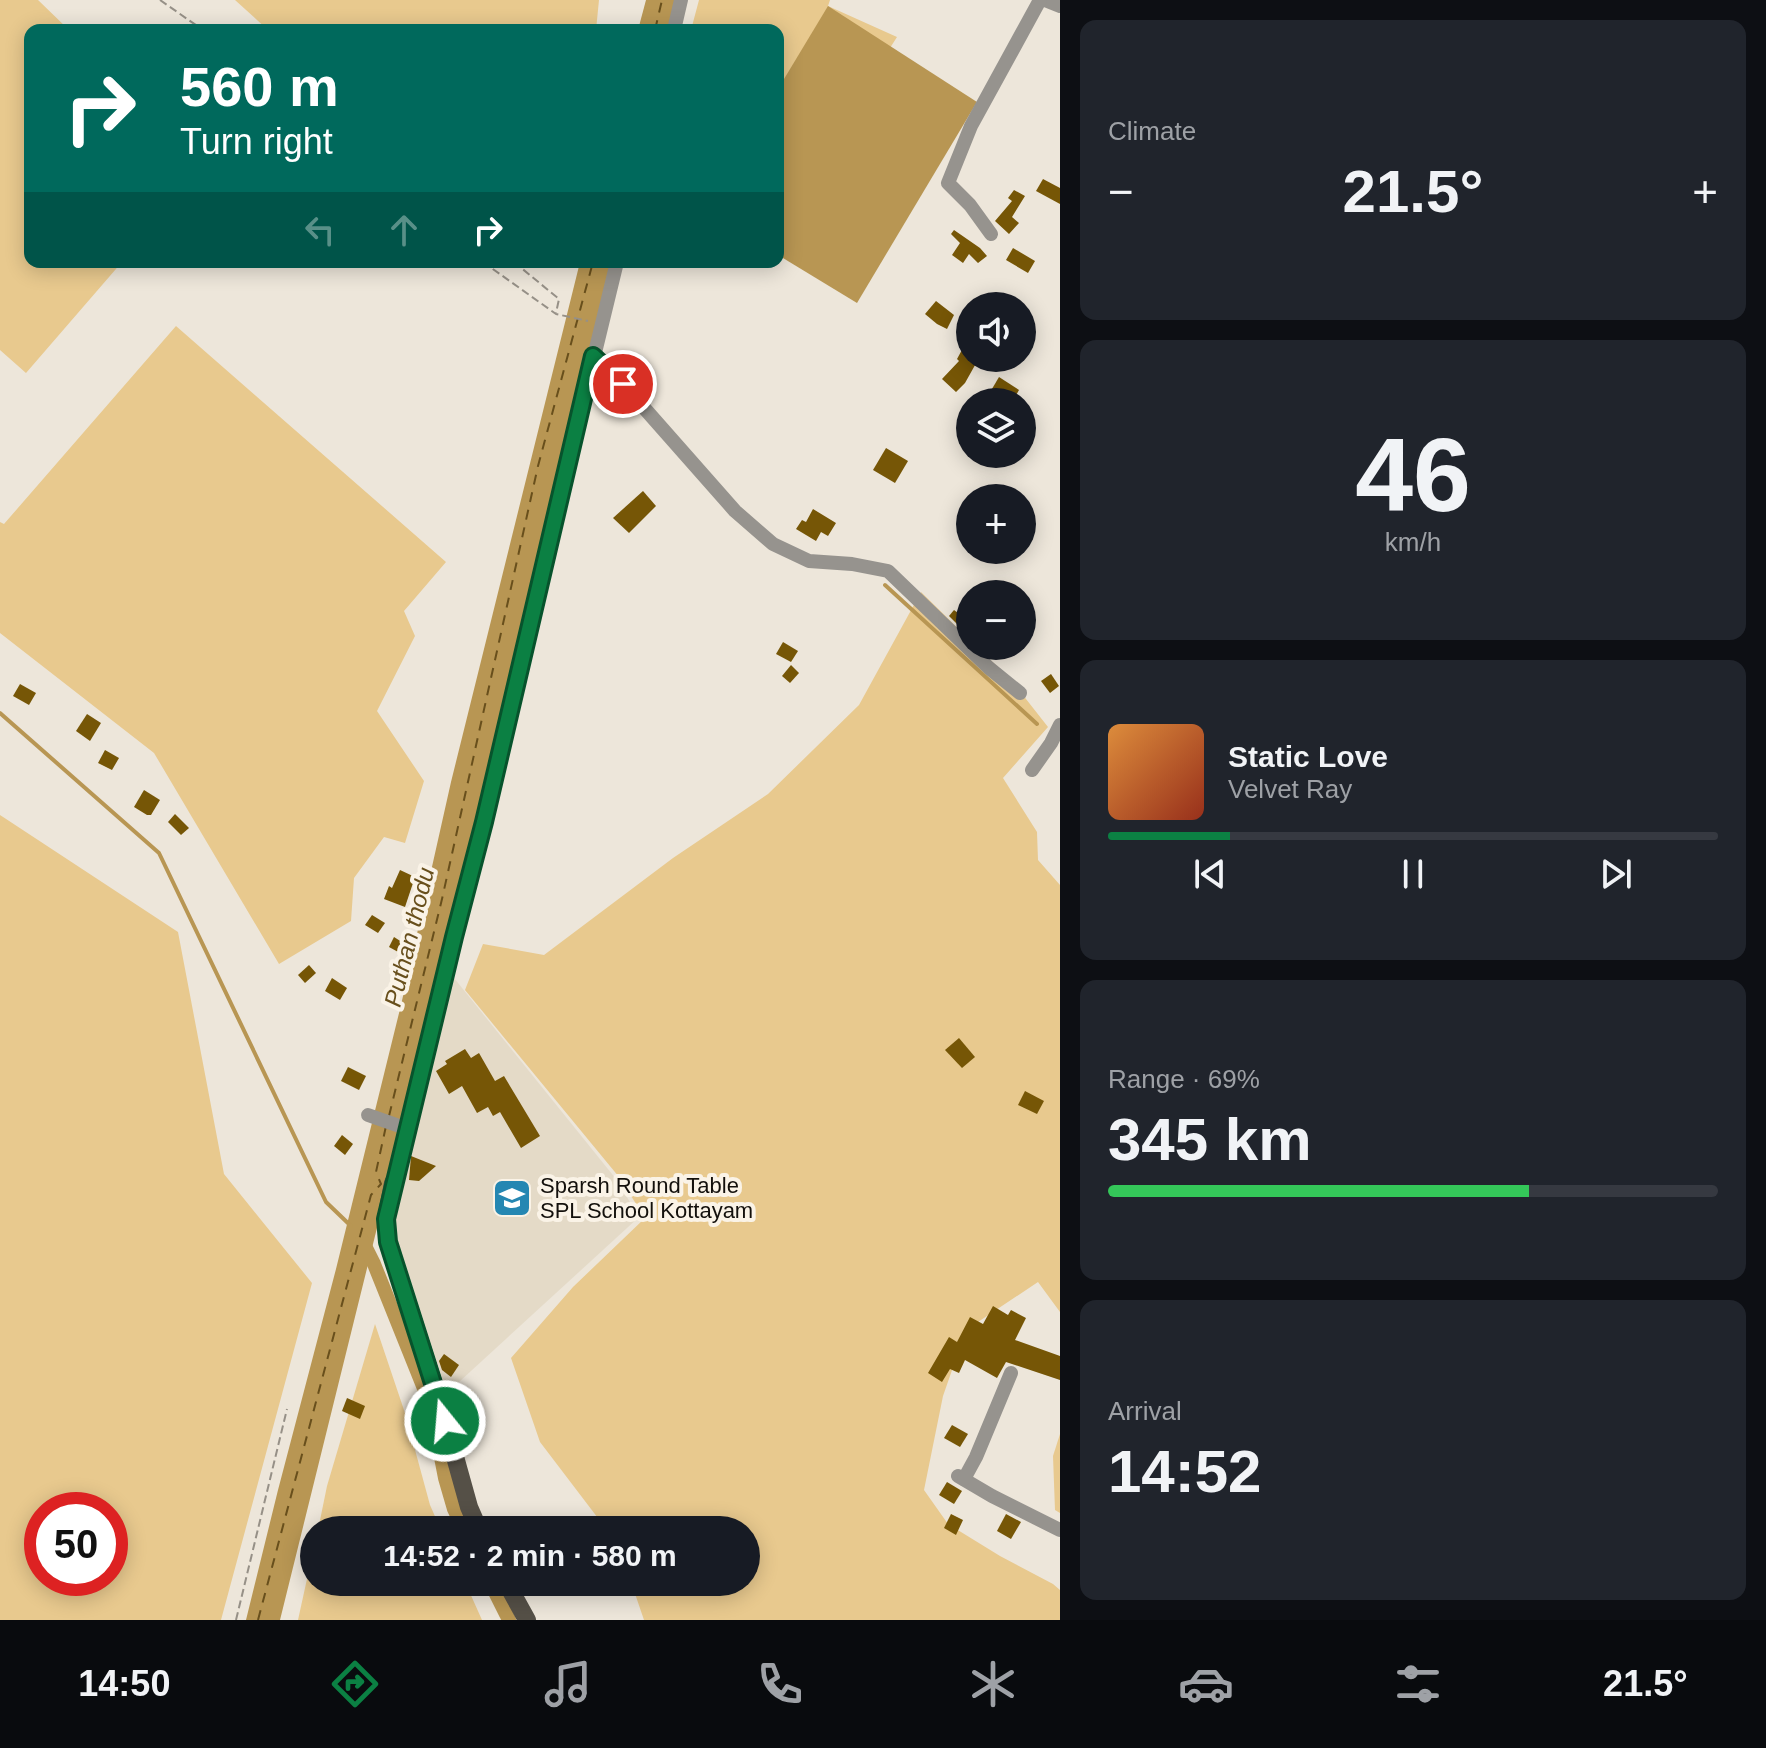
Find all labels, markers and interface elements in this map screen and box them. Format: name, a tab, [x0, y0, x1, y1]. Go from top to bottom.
text: 560 m	[180, 55, 339, 118]
icon: right	[48, 56, 152, 160]
text: Climate	[1108, 116, 1196, 146]
text: Turn right	[180, 121, 333, 162]
text: 21.5°	[1343, 158, 1483, 225]
text: −	[1108, 167, 1134, 216]
text: +	[1692, 167, 1718, 216]
icon: left	[298, 208, 342, 252]
icon: ahead	[382, 208, 426, 252]
icon: right	[466, 208, 510, 252]
map controls	[956, 292, 1036, 660]
button: sound	[956, 292, 1036, 372]
pin	[589, 350, 657, 418]
icon: arrive	[601, 362, 645, 406]
button: layers	[956, 388, 1036, 468]
text: 46	[1355, 417, 1471, 533]
button: +	[956, 484, 1036, 564]
text: km/h	[1385, 527, 1441, 557]
button: −	[956, 580, 1036, 660]
text: Static Love	[1228, 740, 1388, 773]
text: Velvet Ray	[1228, 774, 1352, 804]
icon: previous	[1188, 852, 1232, 896]
icon: pause	[1391, 852, 1435, 896]
icon: next	[1594, 852, 1638, 896]
water label: Puthan thodu	[379, 864, 439, 1010]
text: Range · 69%	[1108, 1064, 1260, 1094]
text: 345 km	[1108, 1106, 1312, 1173]
place label: Sparsh Round Table SPL School Kottayam	[540, 1173, 753, 1223]
school or university icon: Sparsh Round Table SPL School Kottayam	[491, 1177, 533, 1219]
position arrow	[403, 1379, 487, 1463]
text: Arrival	[1108, 1396, 1182, 1426]
text: 14:52	[1108, 1438, 1261, 1505]
speed limit sign: 50	[24, 1492, 128, 1596]
text: 14:52 · 2 min · 580 m	[383, 1539, 677, 1572]
icon: directions	[327, 1656, 383, 1712]
icon: music	[540, 1656, 596, 1712]
icon: phone	[752, 1656, 808, 1712]
icon: climate	[965, 1656, 1021, 1712]
icon: car	[1178, 1656, 1234, 1712]
icon: filters	[1390, 1656, 1446, 1712]
text: 14:50	[78, 1663, 170, 1704]
text: 21.5°	[1603, 1663, 1688, 1704]

